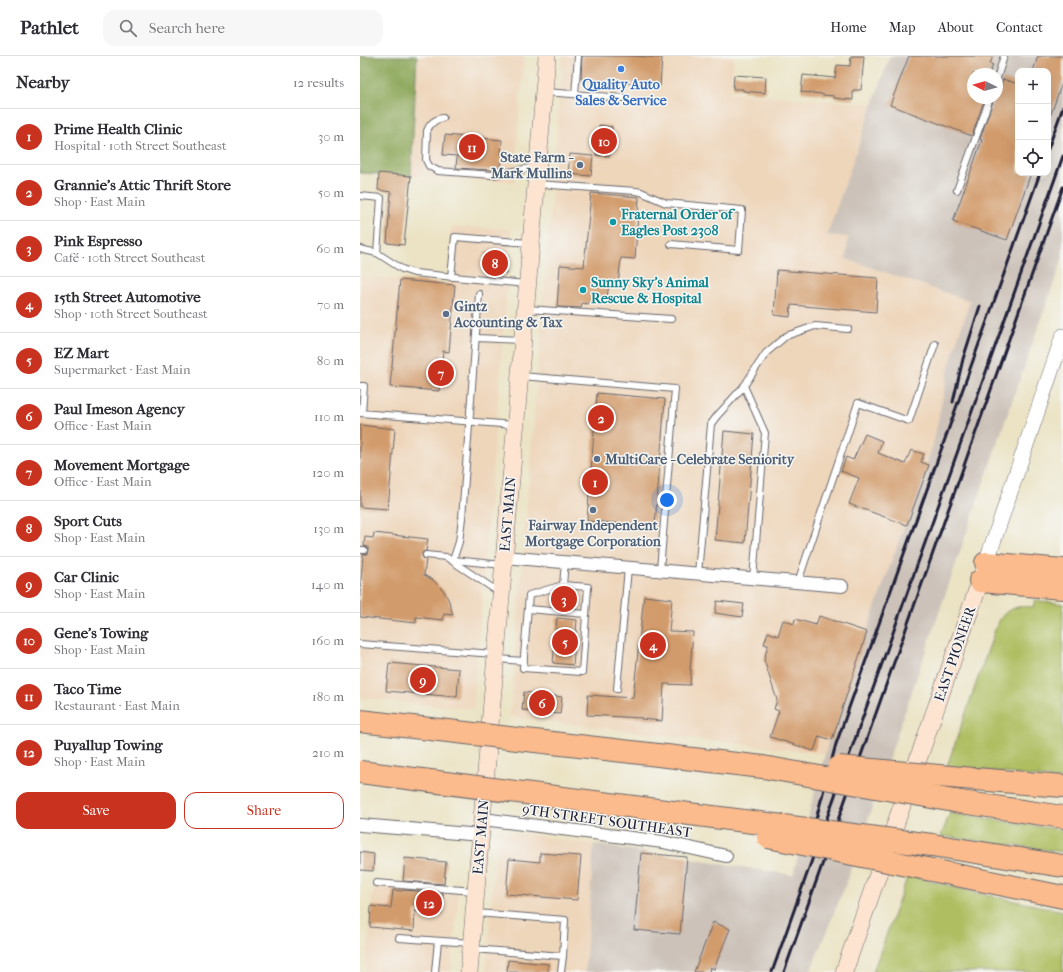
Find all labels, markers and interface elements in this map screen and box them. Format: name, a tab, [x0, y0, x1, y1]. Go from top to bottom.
search box	[103, 10, 383, 46]
text: Pathlet	[20, 17, 79, 39]
icon: search	[117, 17, 139, 39]
text: Search here	[149, 19, 225, 37]
text: Home	[830, 19, 867, 36]
text: Map	[889, 19, 916, 36]
text: About	[938, 19, 974, 36]
text: Contact	[996, 19, 1043, 36]
marker: Quality Auto Sales & Service	[616, 64, 626, 74]
north arrow	[967, 68, 1003, 104]
map controls	[1015, 68, 1051, 176]
button: +	[1015, 68, 1051, 104]
text: Nearby	[16, 72, 70, 92]
text: 12 results	[293, 75, 344, 90]
place label: Quality Auto Sales & Service	[575, 76, 667, 109]
button: −	[1015, 104, 1051, 140]
text: Prime Health Clinic	[54, 120, 182, 138]
pin: 10	[591, 126, 617, 156]
text: 1	[27, 129, 31, 144]
text: 30 m	[318, 129, 344, 144]
pin: 11	[459, 132, 485, 162]
text: Hospital · 10th Street Southeast	[54, 138, 227, 153]
button: locate	[1015, 140, 1051, 176]
place label: State Farm - Mark Mullins	[490, 149, 574, 182]
marker: State Farm - Mark Mullins	[575, 160, 585, 170]
text: Grannie's Attic Thrift Store	[54, 176, 231, 194]
text: 2	[26, 185, 32, 200]
text: 50 m	[318, 185, 344, 200]
text: Shop · East Main	[54, 194, 145, 209]
place label: Fraternal Order of Eagles Post 2308	[620, 206, 736, 239]
marker: Fraternal Order of Eagles Post 2308	[608, 217, 618, 227]
text: Pink Espresso	[54, 232, 142, 250]
text: 3	[26, 241, 32, 256]
text: 60 m	[316, 241, 344, 256]
pin: 8	[482, 248, 508, 278]
text: Café · 10th Street Southeast	[54, 250, 205, 265]
place label: Sunny Sky's Animal Rescue & Hospital	[591, 274, 709, 307]
marker: Sunny Sky's Animal Rescue & Hospital	[578, 285, 588, 295]
text: 15th Street Automotive	[54, 288, 201, 306]
text: 4	[25, 297, 33, 312]
text: 70 m	[317, 297, 344, 312]
place label: Gintz Accounting & Tax	[453, 298, 563, 331]
text: Shop · 10th Street Southeast	[54, 306, 208, 321]
marker: Gintz Accounting & Tax	[441, 309, 451, 319]
text: EZ Mart	[54, 344, 109, 362]
text: 5	[26, 353, 32, 368]
text: 80 m	[317, 353, 344, 368]
pin: 7	[428, 358, 454, 388]
text: Supermarket · East Main	[54, 362, 191, 377]
text: Paul Imeson Agency	[54, 400, 185, 418]
pin: 2	[588, 403, 614, 433]
text: 6	[25, 409, 33, 424]
text: 110 m	[314, 409, 344, 424]
text: Office · East Main	[54, 418, 151, 433]
place label: MultiCare - Celebrate Seniority	[604, 451, 796, 468]
marker: MultiCare - Celebrate Seniority	[592, 454, 602, 464]
text: Movement Mortgage	[54, 456, 190, 474]
text: 7	[26, 465, 32, 480]
text: 120 m	[312, 465, 344, 480]
pin: 1	[582, 467, 608, 497]
text: Office · East Main	[54, 474, 151, 489]
street label: EAST MAIN	[496, 475, 520, 552]
your location	[657, 490, 677, 510]
marker: Fairway Independent Mortgage Corporation	[588, 505, 598, 515]
text: Sport Cuts	[54, 512, 122, 530]
place label: Fairway Independent Mortgage Corporation	[524, 517, 662, 550]
text: 8	[26, 521, 32, 536]
text: 130 m	[313, 521, 344, 536]
text: Shop · East Main	[54, 530, 145, 545]
text: Car Clinic	[54, 568, 119, 586]
text: 9	[26, 577, 32, 592]
text: 140 m	[311, 577, 344, 592]
pin: 3	[551, 584, 577, 614]
text: Shop · East Main	[54, 586, 145, 601]
street label: EAST PIONEER	[931, 603, 980, 704]
text: Gene's Towing	[54, 624, 148, 642]
pin: 5	[552, 627, 578, 657]
pin: 4	[640, 630, 666, 660]
text: 10	[23, 633, 35, 648]
text: 160 m	[312, 633, 344, 648]
text: Shop · East Main	[54, 642, 145, 657]
pin: 9	[410, 665, 436, 695]
text: Taco Time	[54, 680, 121, 698]
pin: 6	[529, 688, 555, 718]
text: 11	[24, 689, 34, 704]
text: 180 m	[312, 689, 344, 704]
text: Restaurant · East Main	[54, 698, 180, 713]
text: Puyallup Towing	[54, 736, 162, 754]
text: 12	[23, 745, 35, 760]
text: 210 m	[312, 745, 344, 760]
text: Shop · East Main	[54, 754, 145, 769]
button: Save	[16, 792, 176, 829]
button: Share	[184, 792, 344, 829]
street label: EAST MAIN	[469, 798, 493, 875]
street label: 9TH STREET SOUTHEAST	[521, 801, 693, 841]
pin: 12	[416, 888, 442, 918]

